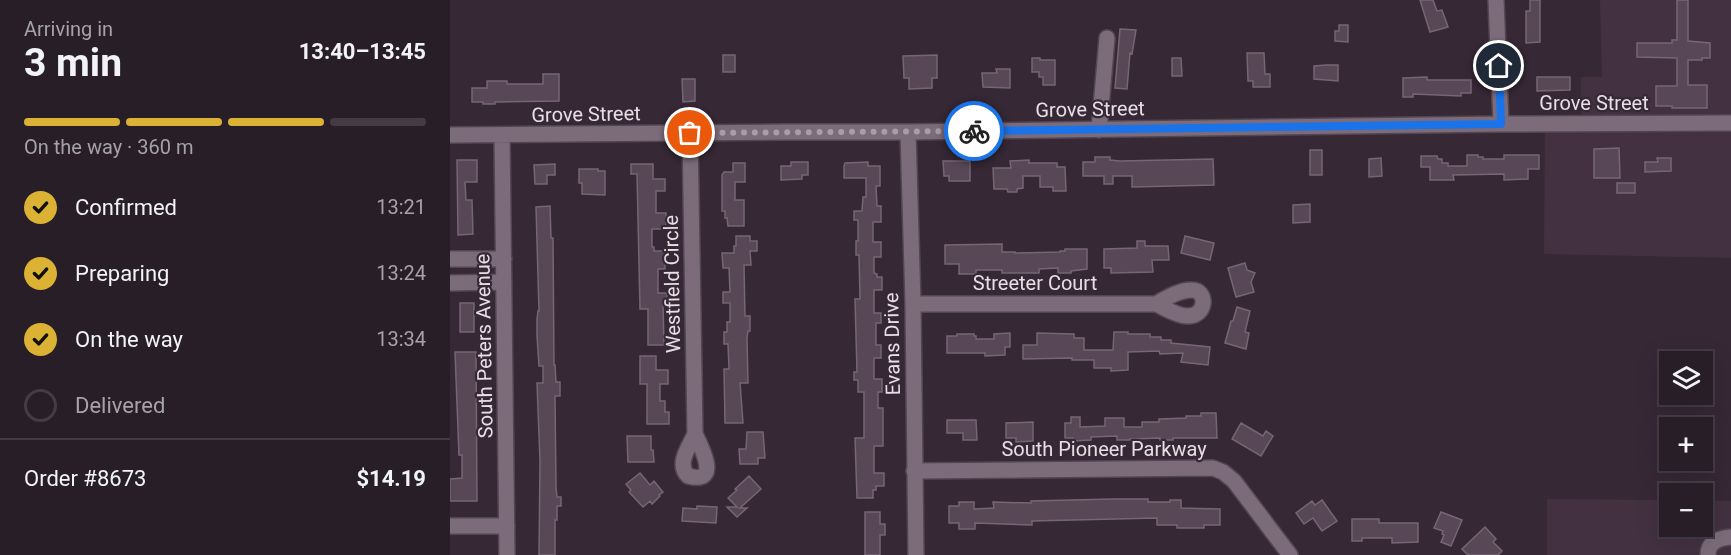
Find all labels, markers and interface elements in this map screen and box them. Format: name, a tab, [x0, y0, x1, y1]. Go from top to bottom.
text: Arriving in	[24, 17, 113, 41]
text: 13:40–13:45	[299, 39, 426, 64]
text: 3 min	[24, 40, 122, 86]
pin	[1473, 40, 1524, 91]
icon: home	[1482, 49, 1515, 82]
street label: Grove Street	[1539, 91, 1649, 115]
street label: Grove Street	[1035, 96, 1145, 122]
street label: Grove Street	[531, 101, 641, 127]
courier	[944, 101, 1004, 161]
pin	[664, 107, 715, 158]
icon: bike	[958, 115, 991, 148]
icon: bag	[673, 116, 706, 149]
text: On the way · 360 m	[24, 135, 193, 159]
icon: check	[24, 191, 57, 224]
text: Confirmed	[75, 195, 177, 220]
text: 13:21	[376, 195, 426, 219]
street label: Westfield Circle	[659, 215, 685, 353]
street label: South Peters Avenue	[470, 254, 498, 438]
icon: check	[24, 257, 57, 290]
text: Preparing	[75, 261, 169, 286]
text: 13:24	[376, 261, 426, 285]
street label: Streeter Court	[973, 271, 1097, 295]
street label: Evans Drive	[879, 292, 905, 396]
icon: check	[24, 323, 57, 356]
text: On the way	[75, 327, 183, 352]
text: 13:34	[376, 327, 426, 351]
map controls	[1659, 351, 1713, 537]
button: layers	[1659, 351, 1713, 405]
text: Delivered	[75, 393, 165, 418]
button: +	[1659, 417, 1713, 471]
street label: South Pioneer Parkway	[1001, 437, 1207, 461]
text: Order #8673	[24, 466, 146, 491]
text: $14.19	[357, 466, 426, 491]
button: −	[1659, 483, 1713, 537]

